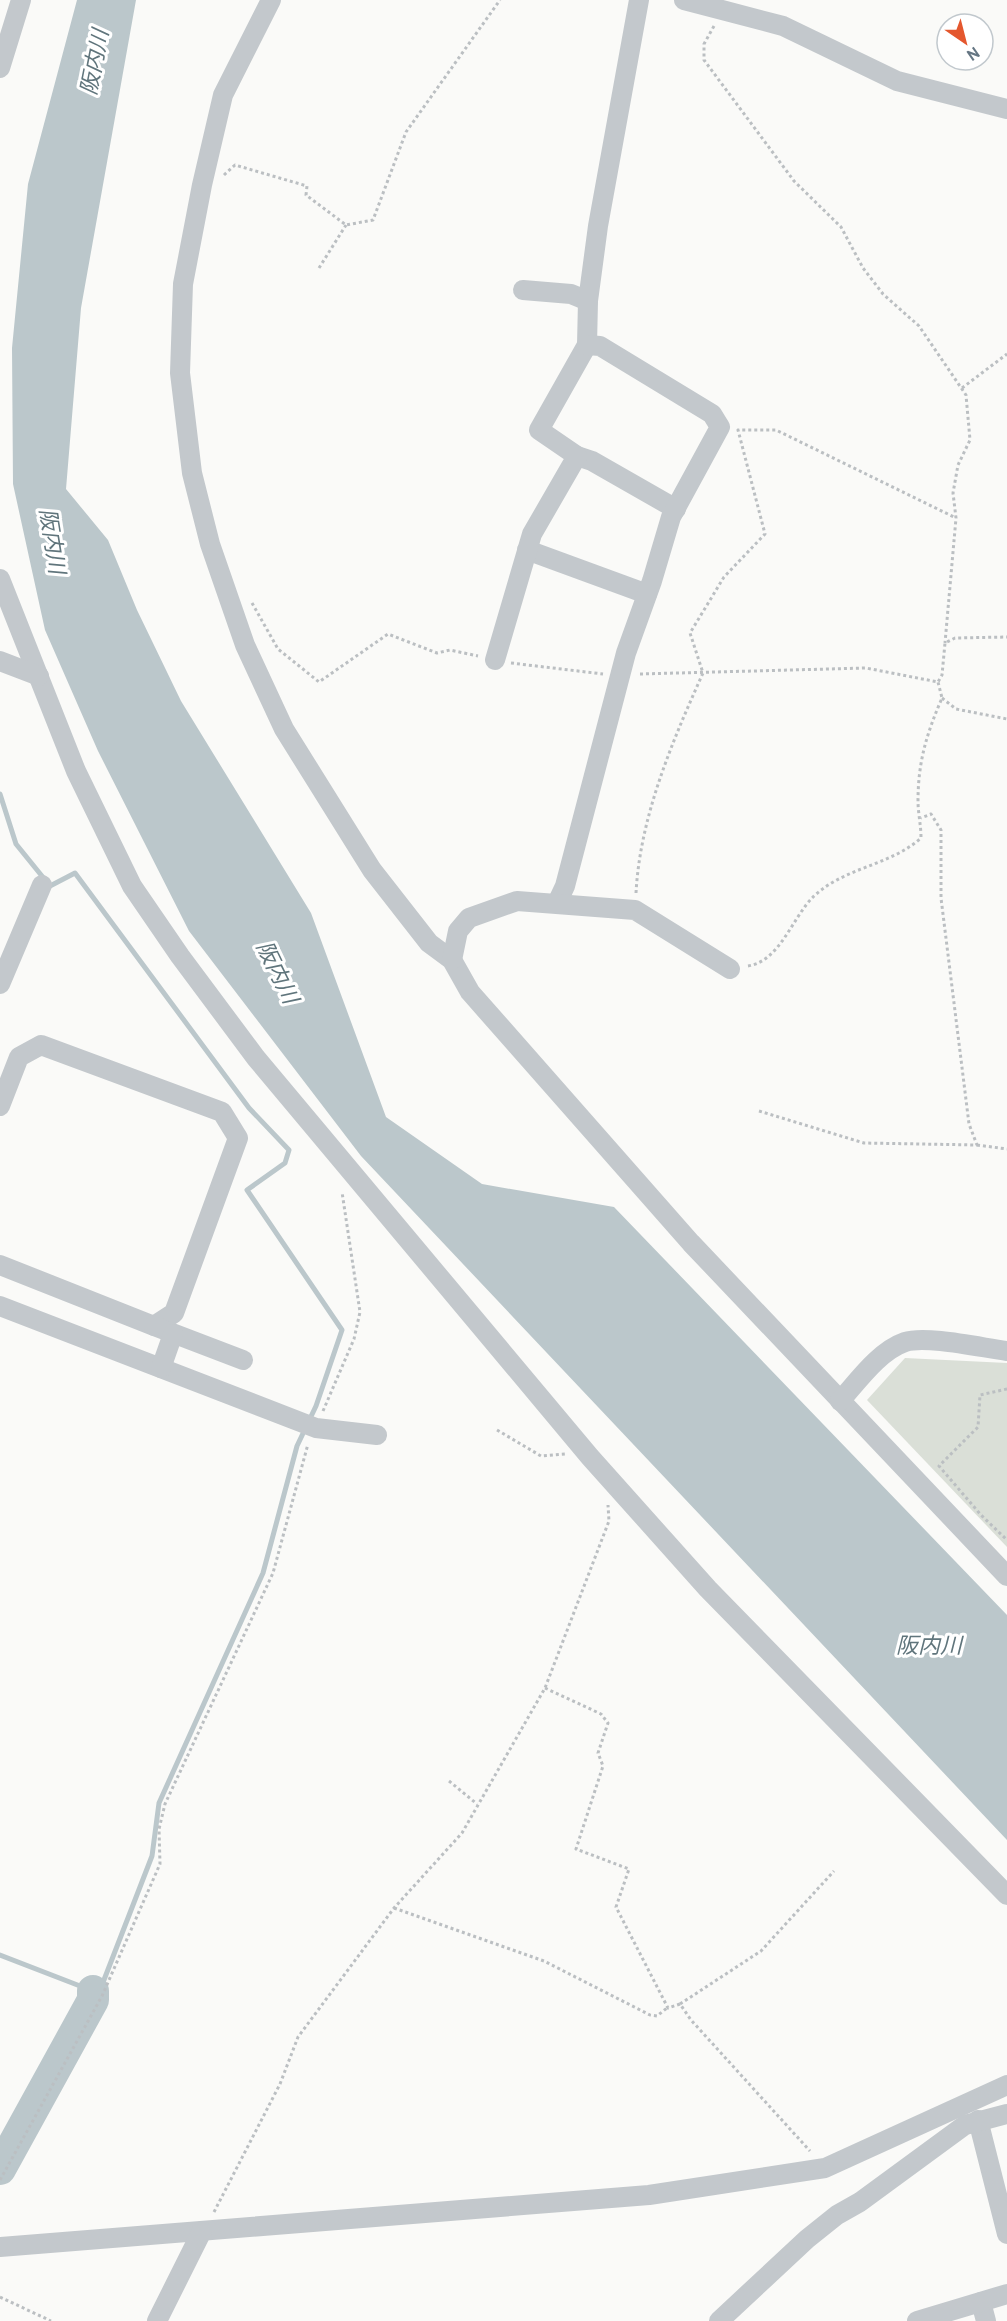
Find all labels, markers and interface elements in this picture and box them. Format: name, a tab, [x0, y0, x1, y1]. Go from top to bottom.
north arrow	[935, 12, 995, 72]
water label: 阪内川	[77, 26, 116, 97]
text: N	[962, 41, 983, 64]
water label: 阪内川	[32, 507, 69, 578]
water label: 阪内川	[249, 938, 303, 1010]
water label: 阪内川	[896, 1634, 964, 1661]

